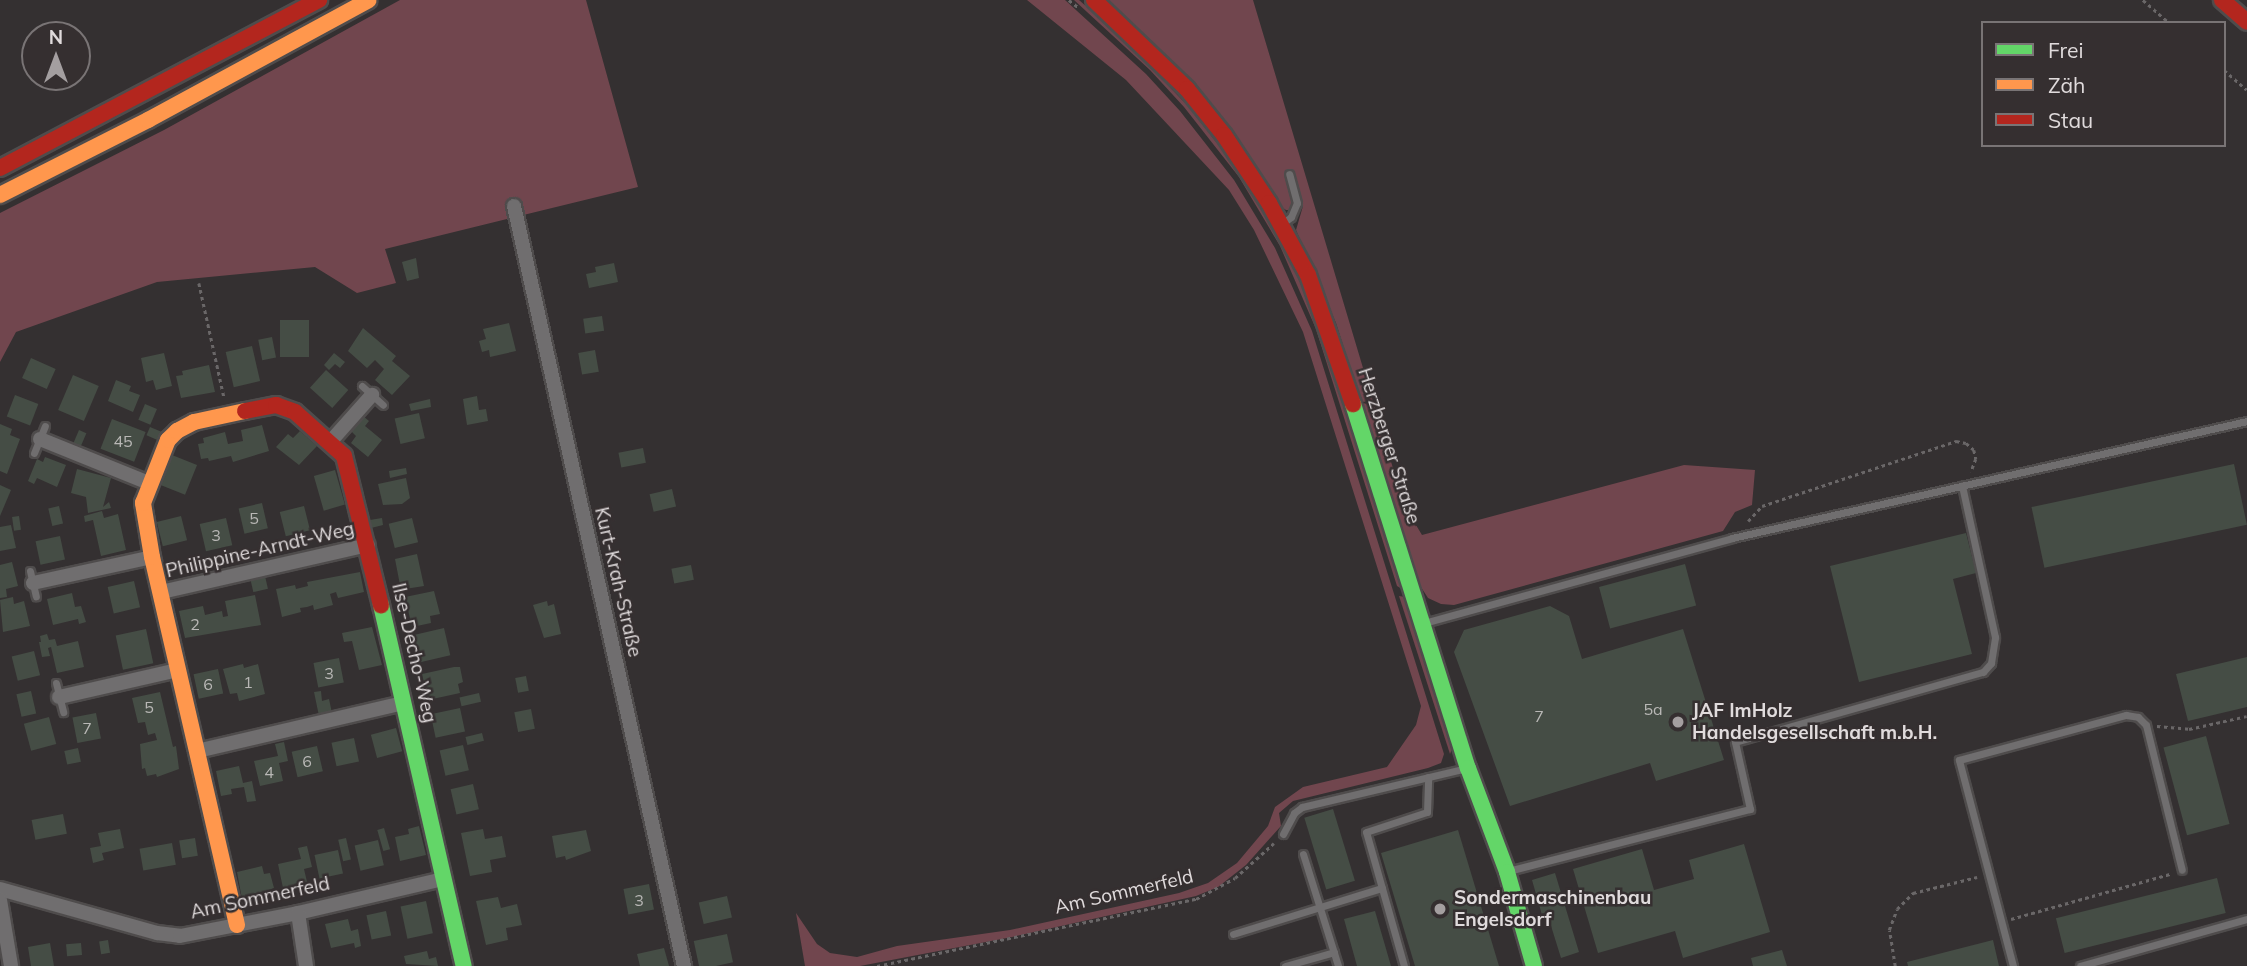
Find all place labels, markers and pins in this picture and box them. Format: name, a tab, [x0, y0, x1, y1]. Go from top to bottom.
place label: JAF ImHolz Handelsgesellschaft m.b.H.	[1692, 700, 1937, 744]
marker: JAF ImHolz Handelsgesellschaft m.b.H.	[1670, 714, 1686, 730]
place label: Sondermaschinenbau Engelsdorf	[1454, 887, 1651, 931]
marker: Sondermaschinenbau Engelsdorf	[1432, 901, 1448, 917]

